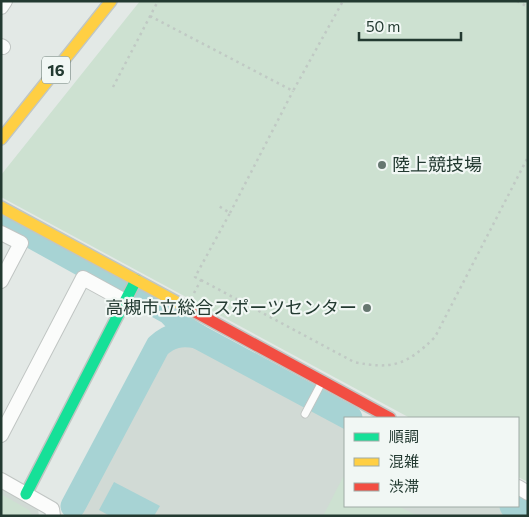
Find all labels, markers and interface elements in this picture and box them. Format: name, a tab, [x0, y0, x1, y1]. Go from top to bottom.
scale bar	[359, 10, 462, 42]
text: 50 m	[366, 17, 400, 35]
road number: 16	[42, 56, 70, 84]
place label: 陸上競技場	[392, 153, 482, 175]
marker: 陸上競技場	[376, 159, 388, 171]
place label: 高槻市立総合スポーツセンター	[105, 296, 357, 318]
marker: 高槻市立総合スポーツセンター	[361, 302, 373, 314]
legend	[344, 417, 519, 507]
text: 順調	[389, 427, 419, 445]
text: 混雑	[389, 452, 419, 470]
text: 渋滞	[389, 477, 419, 495]

